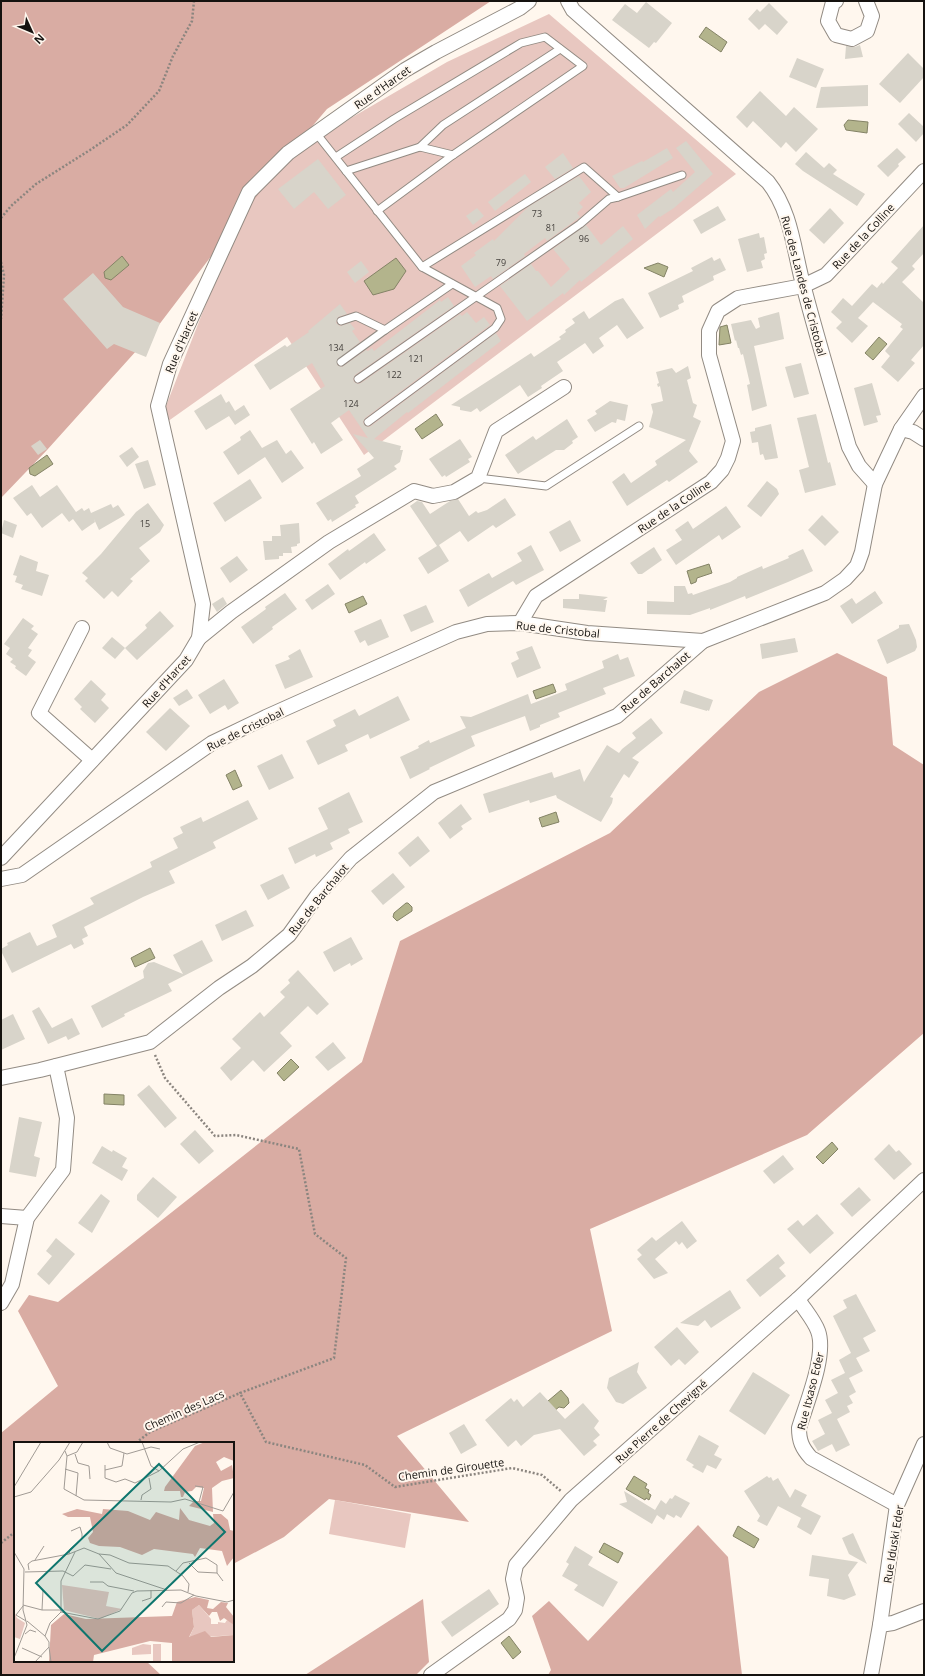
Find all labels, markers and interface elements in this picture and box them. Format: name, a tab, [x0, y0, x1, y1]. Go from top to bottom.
north arrow	[12, 12, 52, 52]
text: N	[31, 31, 48, 48]
street label: Rue d'Harcet	[351, 62, 413, 112]
street label: Rue de la Colline	[829, 200, 897, 272]
house number: 73	[532, 207, 542, 220]
street label: Rue des Landes de Cristobal	[778, 214, 830, 358]
house number: 81	[546, 221, 556, 234]
house number: 96	[579, 232, 589, 245]
house number: 79	[496, 256, 506, 269]
street label: Rue d'Harcet	[161, 309, 201, 375]
house number: 134	[328, 341, 344, 354]
house number: 121	[408, 352, 424, 365]
house number: 122	[386, 368, 402, 381]
house number: 124	[343, 397, 359, 410]
street label: Rue de la Colline	[635, 476, 713, 536]
house number: 15	[140, 517, 150, 530]
street label: Rue de Cristobal	[515, 617, 601, 641]
street label: Rue de Barchalot	[617, 648, 693, 716]
street label: Rue d'Harcet	[138, 651, 194, 710]
street label: Rue de Cristobal	[204, 704, 286, 754]
street label: Rue de Barchalot	[285, 860, 351, 938]
street label: Rue Itxaso Eder	[793, 1350, 827, 1431]
street label: Rue Pierre de Chevigné	[612, 1376, 710, 1466]
street label: Chemin des Lacs	[142, 1386, 226, 1434]
inset map	[14, 1442, 234, 1662]
street label: Chemin de Girouette	[397, 1454, 505, 1484]
street label: Rue Iduski Eder	[879, 1503, 907, 1584]

